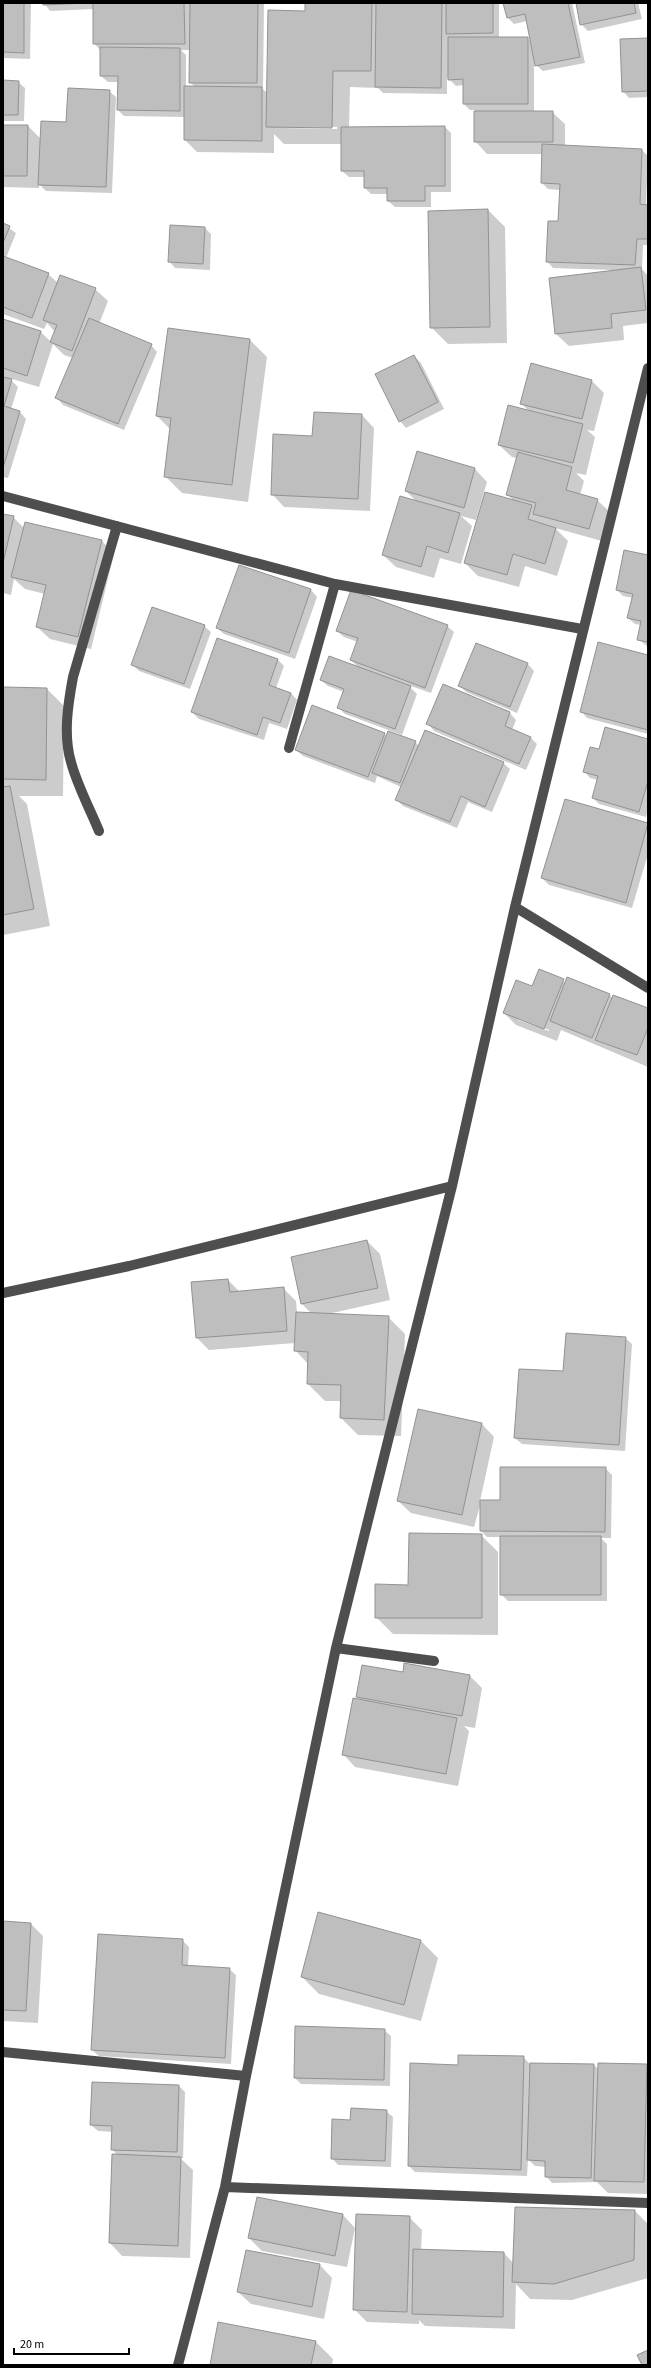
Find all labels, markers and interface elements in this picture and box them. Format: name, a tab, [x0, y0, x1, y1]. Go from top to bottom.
scale bar	[14, 2330, 129, 2356]
text: 20 m	[20, 2336, 44, 2353]

